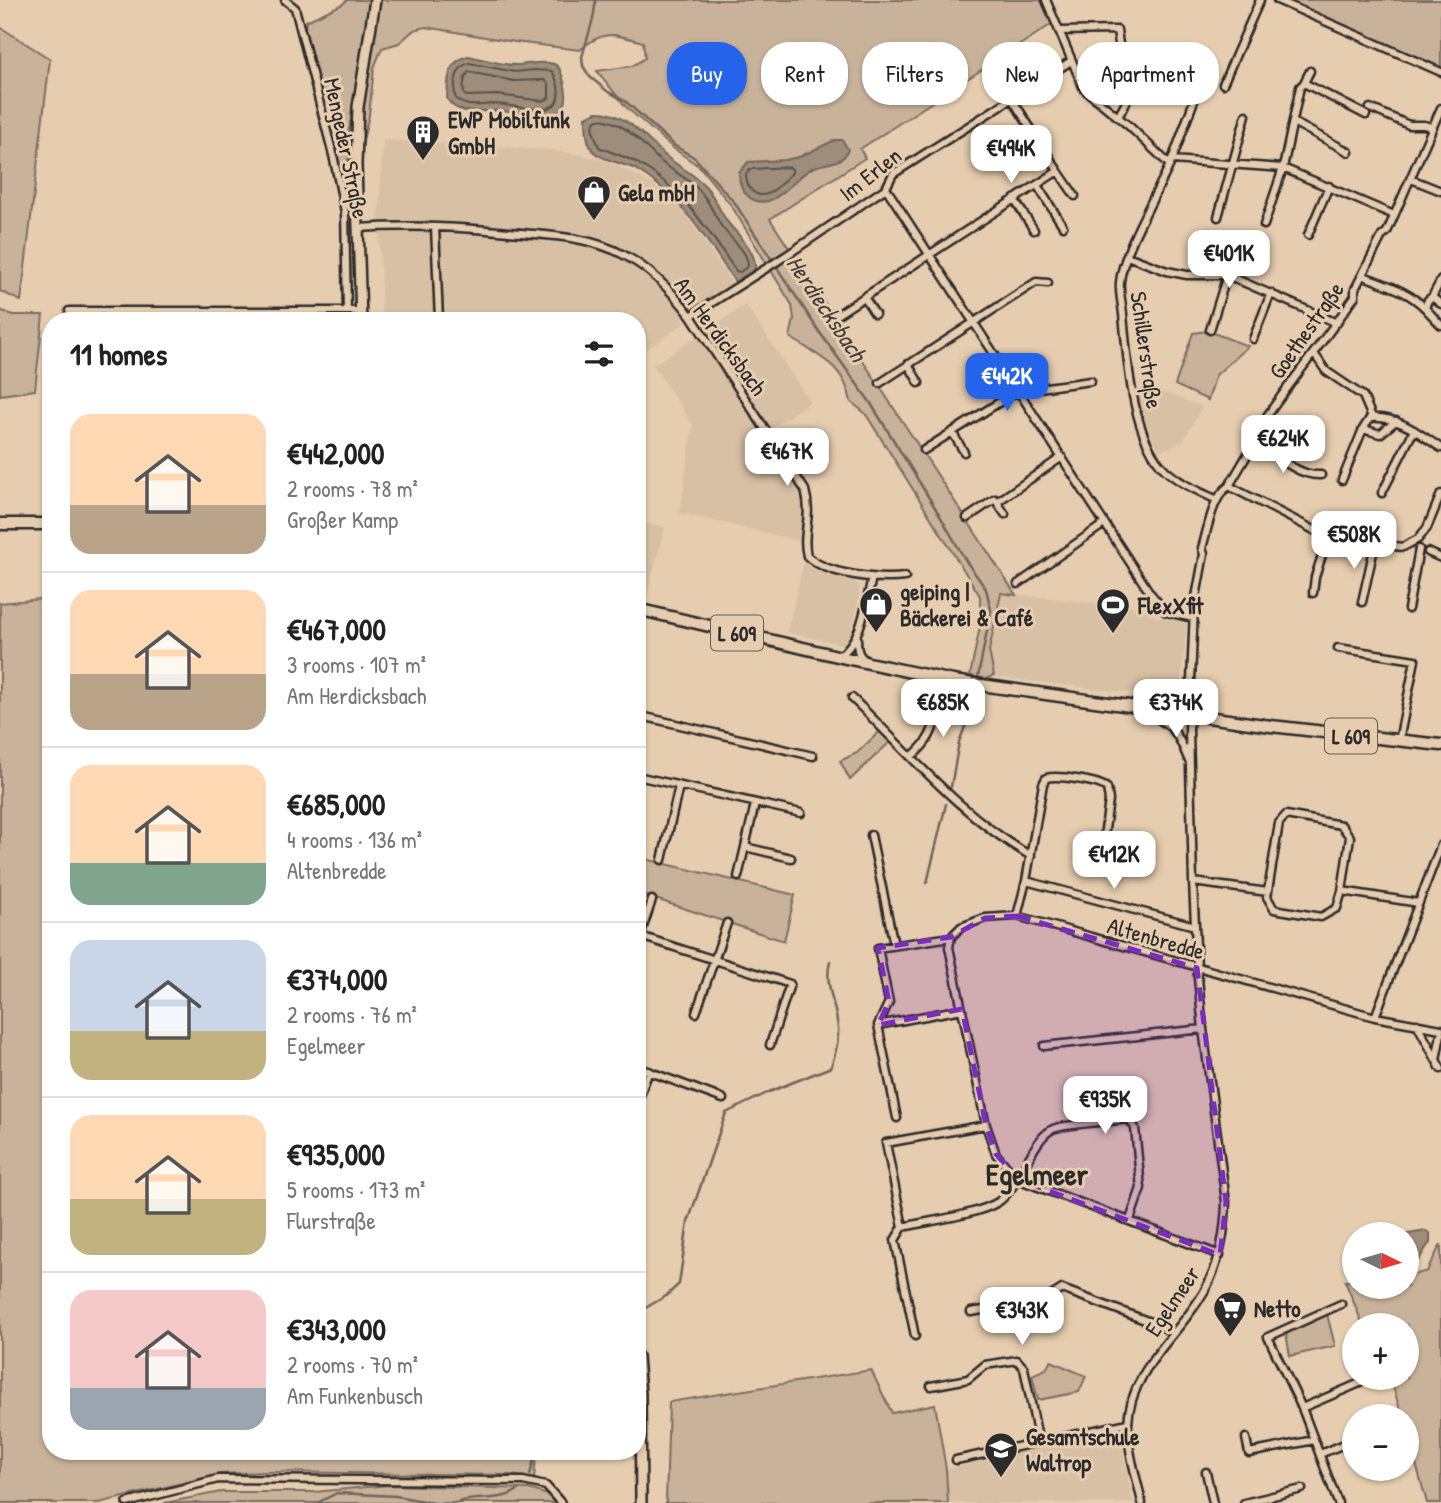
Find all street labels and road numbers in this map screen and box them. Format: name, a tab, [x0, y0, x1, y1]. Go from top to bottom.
street label: Mengeder Straße	[317, 75, 377, 221]
street label: Im Erlen	[832, 140, 908, 208]
street label: Am Herdicksbach	[667, 270, 775, 402]
street label: Goethestraße	[1261, 275, 1351, 385]
street label: Schillerstraße	[1123, 289, 1171, 411]
road number: L 609	[711, 616, 763, 650]
road number: L 609	[1325, 718, 1377, 754]
street label: Altenbredde	[1104, 909, 1208, 967]
street label: Egelmeer	[1137, 1260, 1207, 1342]

